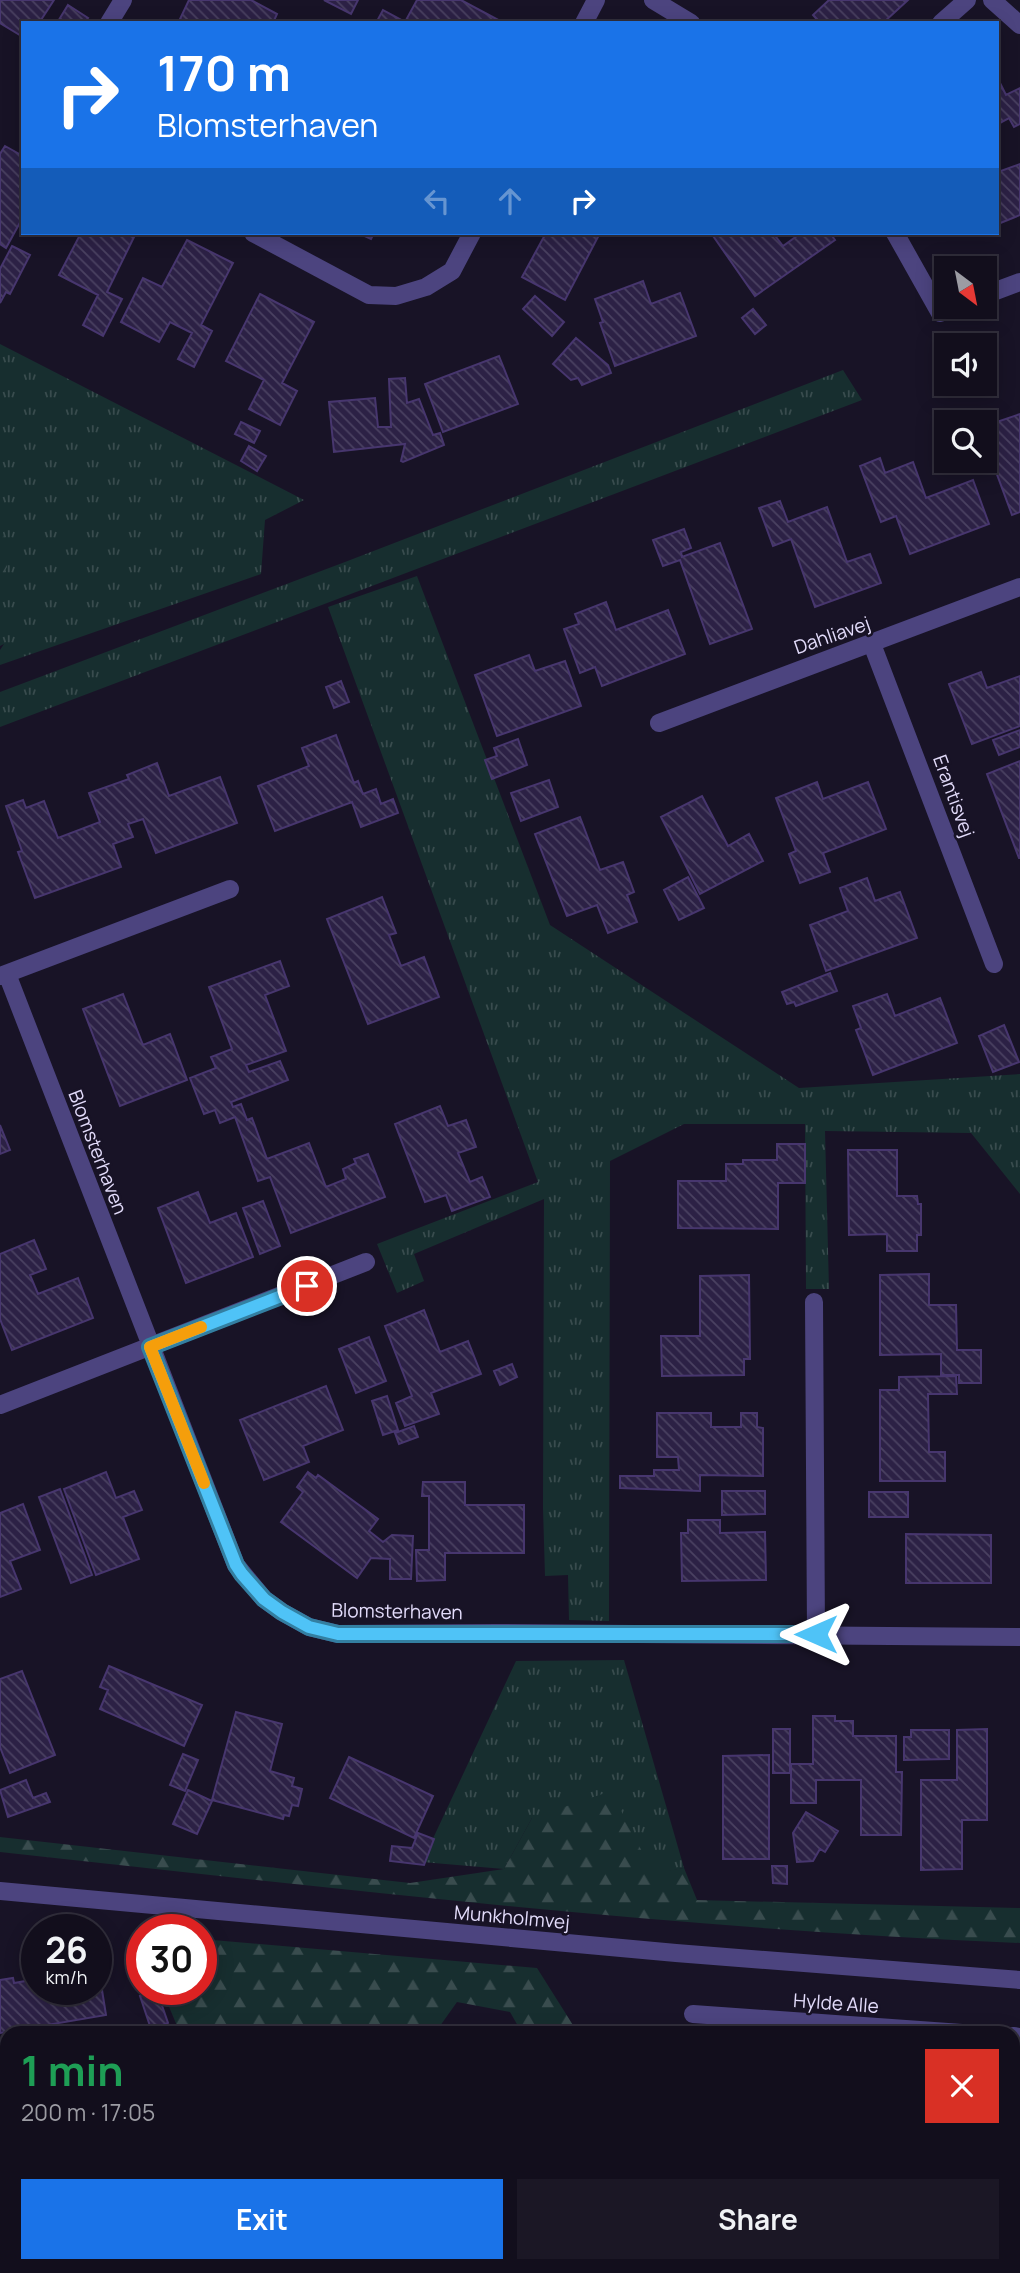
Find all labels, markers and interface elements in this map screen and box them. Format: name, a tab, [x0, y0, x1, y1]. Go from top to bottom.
text: 170 m	[157, 39, 291, 106]
icon: right	[42, 49, 133, 140]
text: Blomsterhaven	[157, 103, 378, 147]
icon: left	[418, 182, 456, 220]
icon: ahead	[491, 182, 529, 220]
icon: right	[564, 182, 602, 220]
north arrow	[934, 256, 998, 318]
map controls	[934, 256, 997, 473]
button: sound	[934, 333, 997, 396]
button: search	[934, 410, 997, 473]
street label: Dahliavej	[791, 610, 873, 660]
street label: Erantisvej	[927, 751, 981, 841]
street label: Blomsterhaven	[62, 1086, 134, 1218]
pin	[277, 1256, 337, 1316]
icon: arrive	[288, 1267, 326, 1305]
street label: Blomsterhaven	[331, 1597, 463, 1625]
position arrow	[779, 1597, 853, 1671]
street label: Munkholmvej	[453, 1899, 571, 1935]
speed limit sign: 30	[126, 1914, 217, 2005]
text: 26	[45, 1926, 88, 1974]
text: km/h	[46, 1965, 87, 1989]
street label: Hylde Alle	[792, 1987, 880, 2019]
text: 1 min	[21, 2041, 124, 2099]
button: close	[925, 2049, 999, 2123]
text: 200 m · 17:05	[21, 2096, 155, 2128]
button: Exit	[21, 2179, 503, 2259]
button: Share	[517, 2179, 999, 2259]

